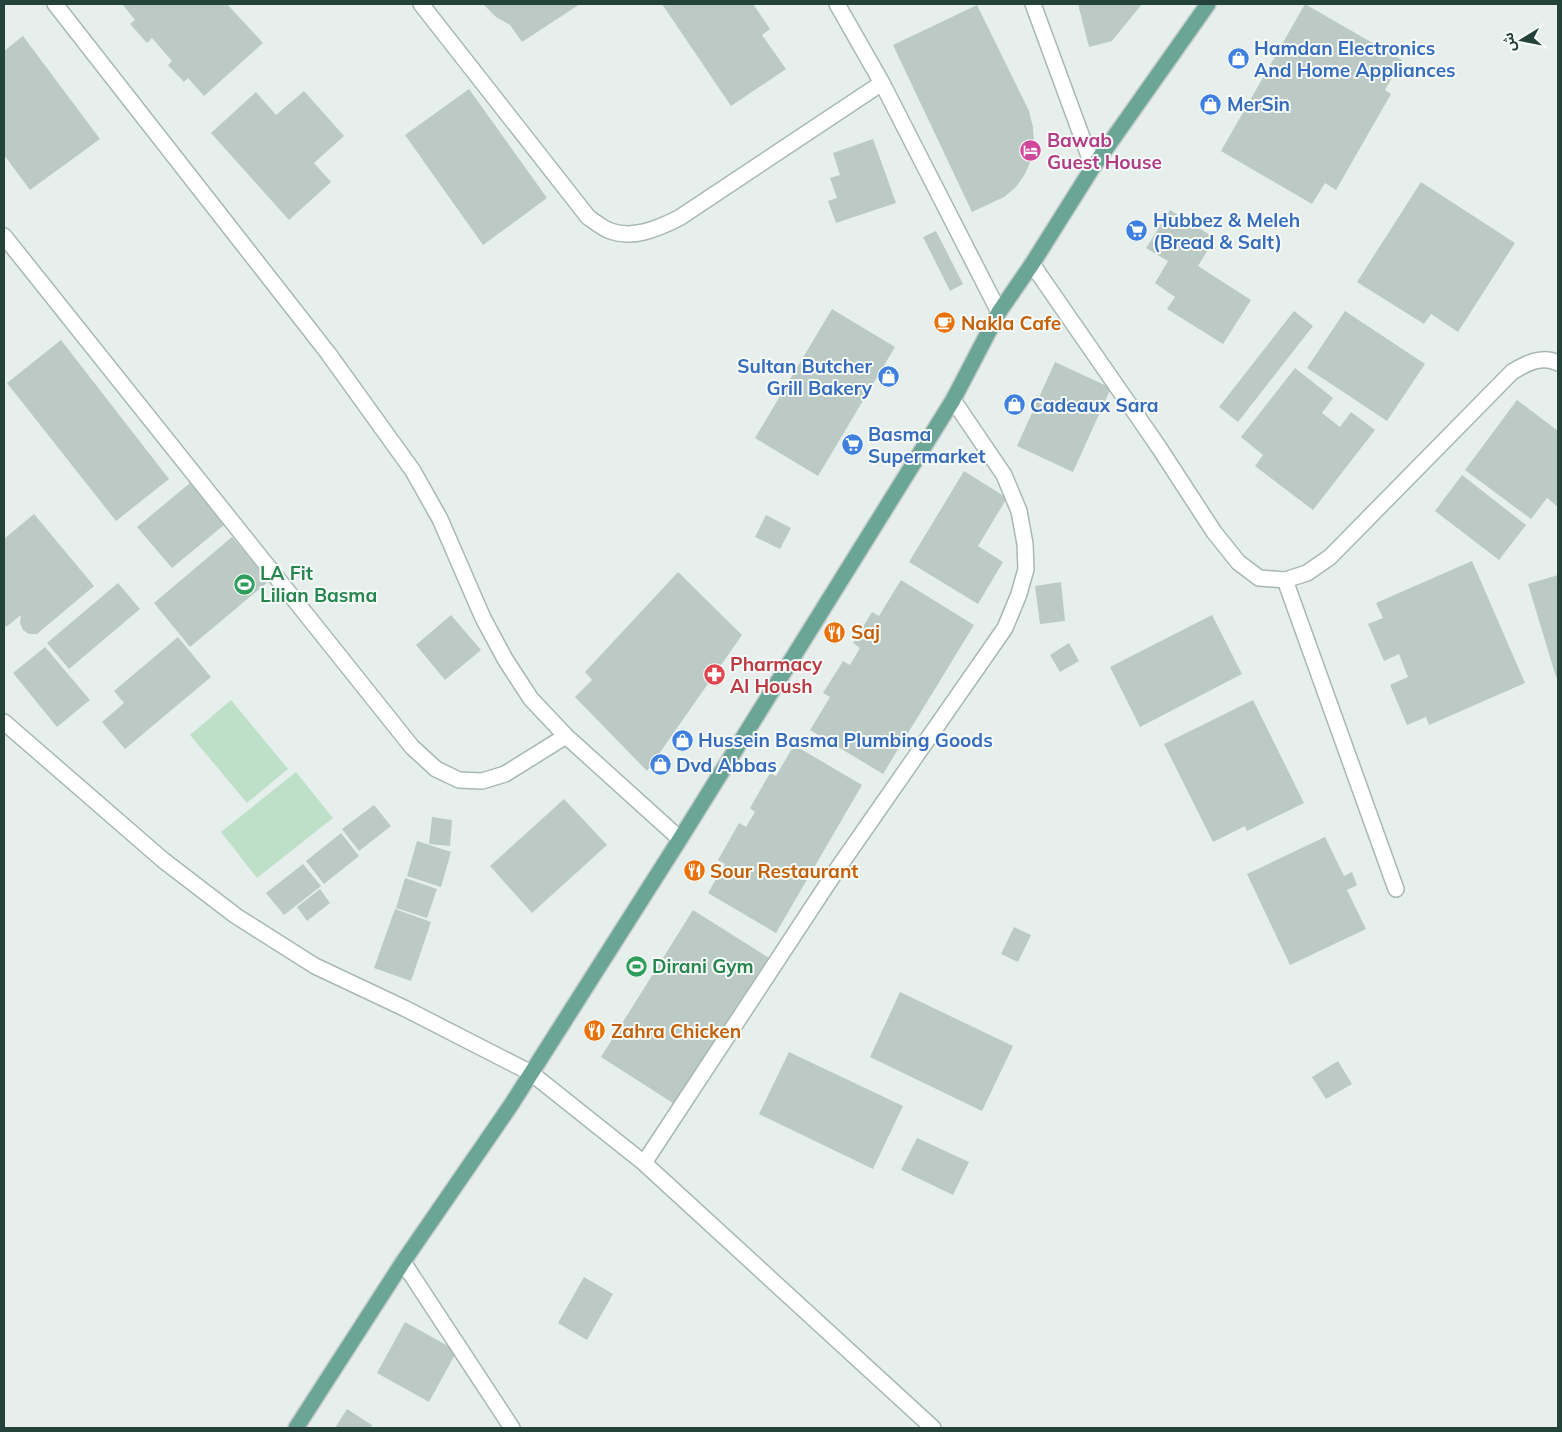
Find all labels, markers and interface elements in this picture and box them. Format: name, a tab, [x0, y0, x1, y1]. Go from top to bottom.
north arrow	[1497, 15, 1547, 65]
text: ش	[1499, 31, 1520, 53]
place label: Hamdan Electronics And Home Appliances	[1254, 36, 1456, 82]
shop icon: Hamdan Electronics And Home Appliances	[1226, 47, 1250, 71]
shop icon: MerSin	[1199, 92, 1223, 116]
place label: MerSin	[1227, 92, 1290, 116]
place label: Bawab Guest House	[1047, 128, 1162, 174]
hotel icon: Bawab Guest House	[1019, 139, 1043, 163]
place label: Hubbez & Meleh (Bread & Salt)	[1153, 208, 1300, 254]
supermarket icon: Hubbez & Meleh (Bread & Salt)	[1125, 219, 1149, 243]
cafe icon: Nakla Cafe	[933, 311, 957, 335]
place label: Nakla Cafe	[961, 311, 1061, 335]
place label: Sultan Butcher Grill Bakery	[737, 354, 873, 400]
shop icon: Sultan Butcher Grill Bakery	[876, 365, 900, 389]
shop icon: Cadeaux Sara	[1002, 393, 1026, 417]
place label: Cadeaux Sara	[1030, 393, 1159, 417]
place label: Basma Supermarket	[868, 422, 985, 468]
supermarket icon: Basma Supermarket	[840, 433, 864, 457]
place label: LA Fit Lilian Basma	[260, 561, 377, 607]
sports icon: LA Fit Lilian Basma	[232, 572, 256, 596]
restaurant icon: Saj	[823, 620, 847, 644]
place label: Saj	[851, 620, 880, 644]
place label: Pharmacy Al Housh	[730, 652, 823, 698]
pharmacy icon: Pharmacy Al Housh	[702, 663, 726, 687]
shop icon: Hussein Basma Plumbing Goods	[670, 728, 694, 752]
place label: Hussein Basma Plumbing Goods	[698, 728, 993, 752]
shop icon: Dvd Abbas	[648, 753, 672, 777]
place label: Dvd Abbas	[676, 753, 777, 777]
restaurant icon: Sour Restaurant	[682, 859, 706, 883]
place label: Sour Restaurant	[710, 859, 859, 883]
sports icon: Dirani Gym	[624, 954, 648, 978]
place label: Dirani Gym	[652, 954, 754, 978]
restaurant icon: Zahra Chicken	[583, 1019, 607, 1043]
place label: Zahra Chicken	[611, 1019, 741, 1043]

